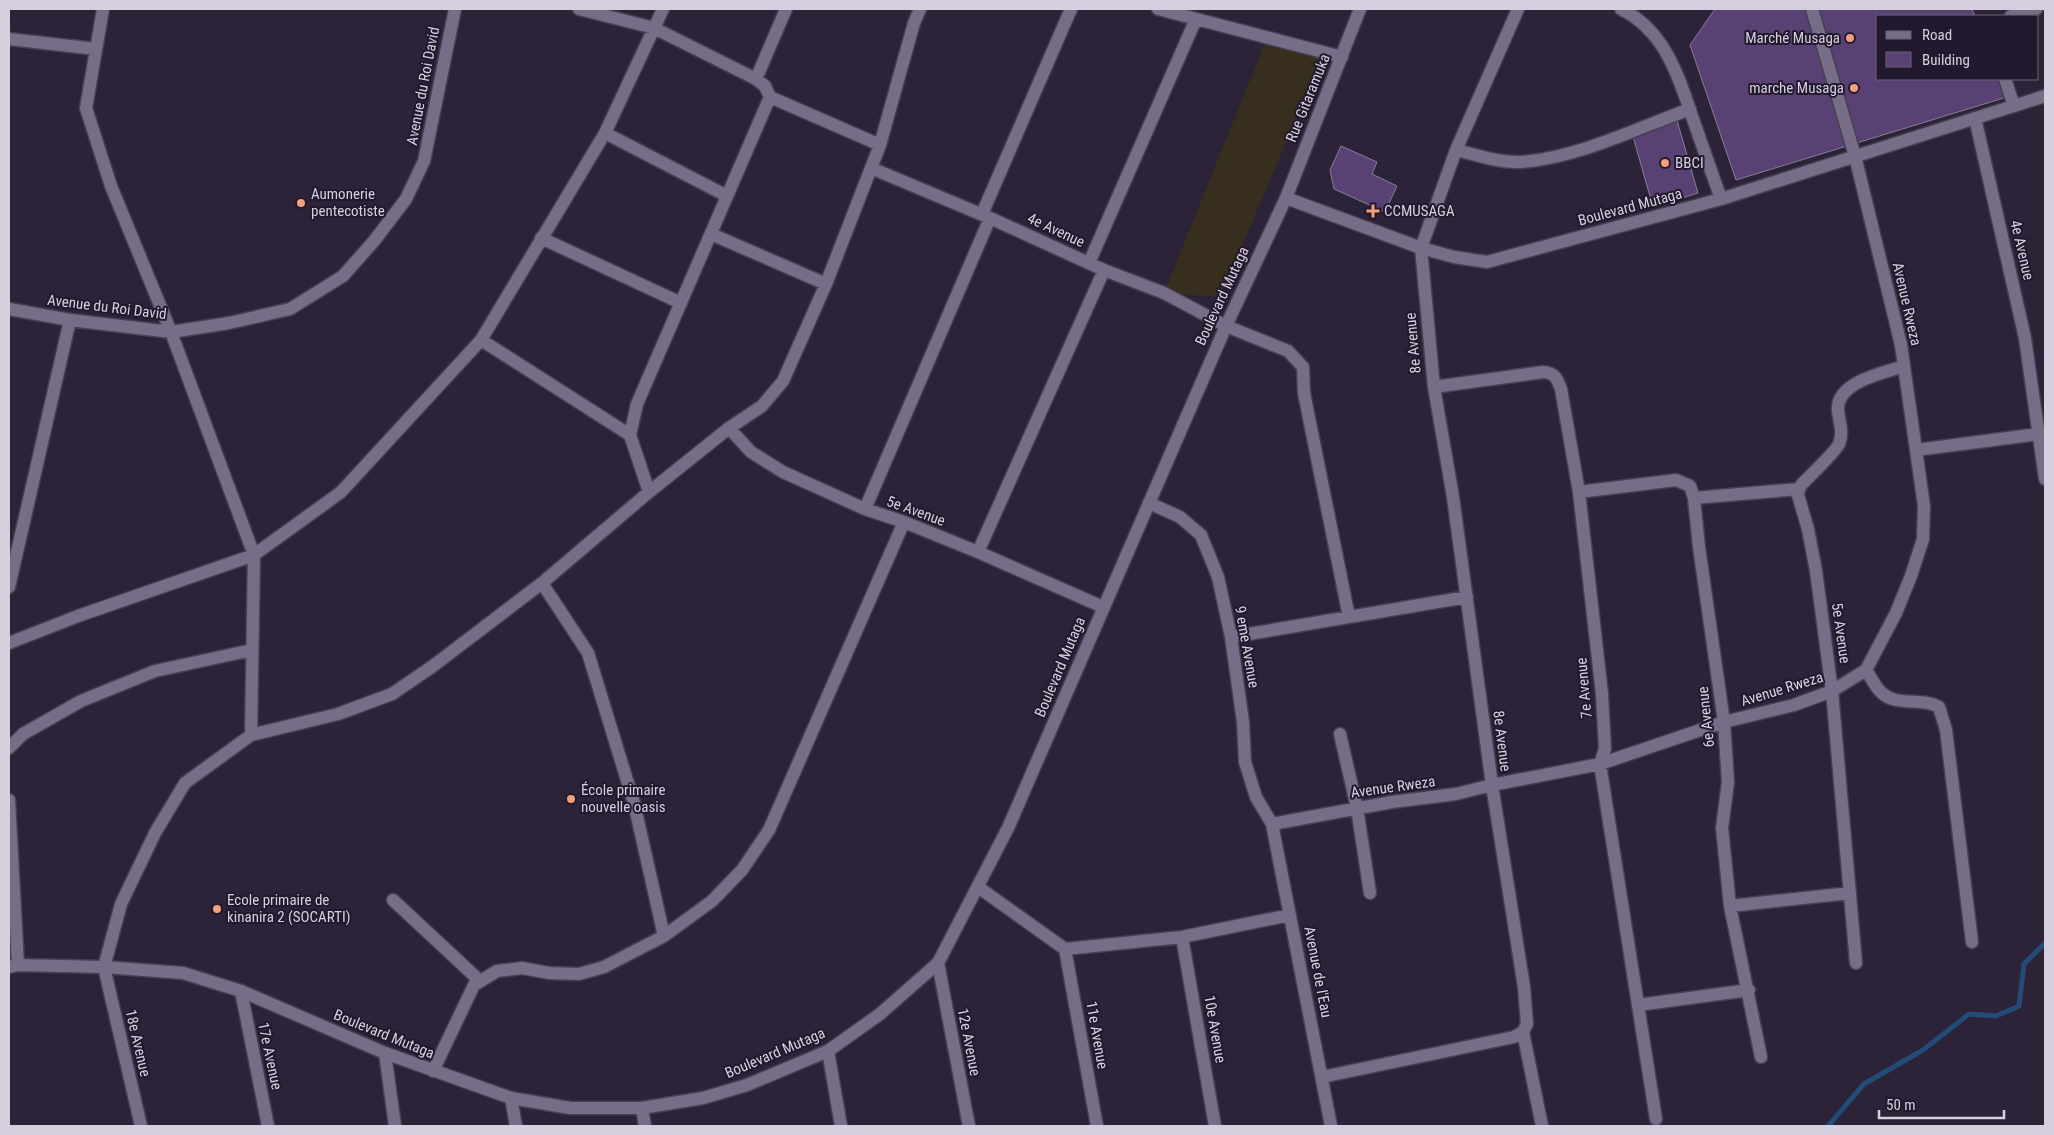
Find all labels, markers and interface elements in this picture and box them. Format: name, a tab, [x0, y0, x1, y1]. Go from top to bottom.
legend	[1876, 15, 2039, 80]
street label: Avenue du Roi David	[403, 25, 443, 147]
text: Road	[1922, 26, 1952, 44]
place label: Marché Musaga	[1745, 29, 1840, 47]
marker: Marché Musaga	[1844, 32, 1856, 44]
street label: Rue Gitaramuka	[1282, 51, 1334, 145]
text: Building	[1922, 51, 1970, 69]
place label: marche Musaga	[1749, 79, 1844, 97]
marker: marche Musaga	[1848, 82, 1860, 94]
place label: BBCI	[1675, 154, 1704, 172]
marker: BBCI	[1659, 157, 1671, 169]
street label: Boulevard Mutaga	[1576, 184, 1684, 230]
place label: Aumonerie pentecotiste	[311, 185, 385, 220]
marker: Aumonerie pentecotiste	[295, 197, 307, 209]
place label: CCMUSAGA	[1384, 202, 1455, 220]
marker: CCMUSAGA	[1366, 204, 1380, 218]
street label: 4e Avenue	[1025, 209, 1087, 251]
street label: 4e Avenue	[2006, 218, 2038, 282]
street label: Boulevard Mutaga	[1191, 244, 1253, 348]
street label: Avenue Rweza	[1889, 260, 1925, 348]
street label: Avenue du Roi David	[46, 291, 168, 323]
street label: 8e Avenue	[1401, 312, 1425, 374]
street label: 5e Avenue	[884, 492, 948, 530]
street label: 5e Avenue	[1828, 602, 1854, 664]
street label: 9 eme Avenue	[1231, 605, 1263, 689]
street label: Boulevard Mutaga	[1031, 614, 1089, 720]
street label: 7e Avenue	[1572, 657, 1596, 719]
street label: Avenue Rweza	[1739, 668, 1825, 710]
street label: 6e Avenue	[1694, 686, 1718, 748]
street label: 8e Avenue	[1489, 710, 1515, 772]
street label: Avenue Rweza	[1350, 772, 1436, 802]
place label: École primaire nouvelle oasis	[581, 781, 666, 816]
marker: École primaire nouvelle oasis	[565, 793, 577, 805]
place label: Ecole primaire de kinanira 2 (SOCARTI)	[227, 891, 351, 926]
marker: Ecole primaire de kinanira 2 (SOCARTI)	[211, 903, 223, 915]
street label: Avenue de l'Eau	[1300, 925, 1336, 1019]
street label: 10e Avenue	[1200, 994, 1230, 1064]
street label: 11e Avenue	[1082, 1000, 1112, 1070]
street label: Boulevard Mutaga	[331, 1006, 437, 1062]
street label: 12e Avenue	[954, 1007, 984, 1077]
street label: 18e Avenue	[122, 1008, 154, 1078]
street label: 17e Avenue	[254, 1021, 286, 1091]
street label: Boulevard Mutaga	[722, 1024, 828, 1082]
scale bar	[1879, 1088, 2004, 1120]
text: 50 m	[1886, 1096, 1916, 1114]

